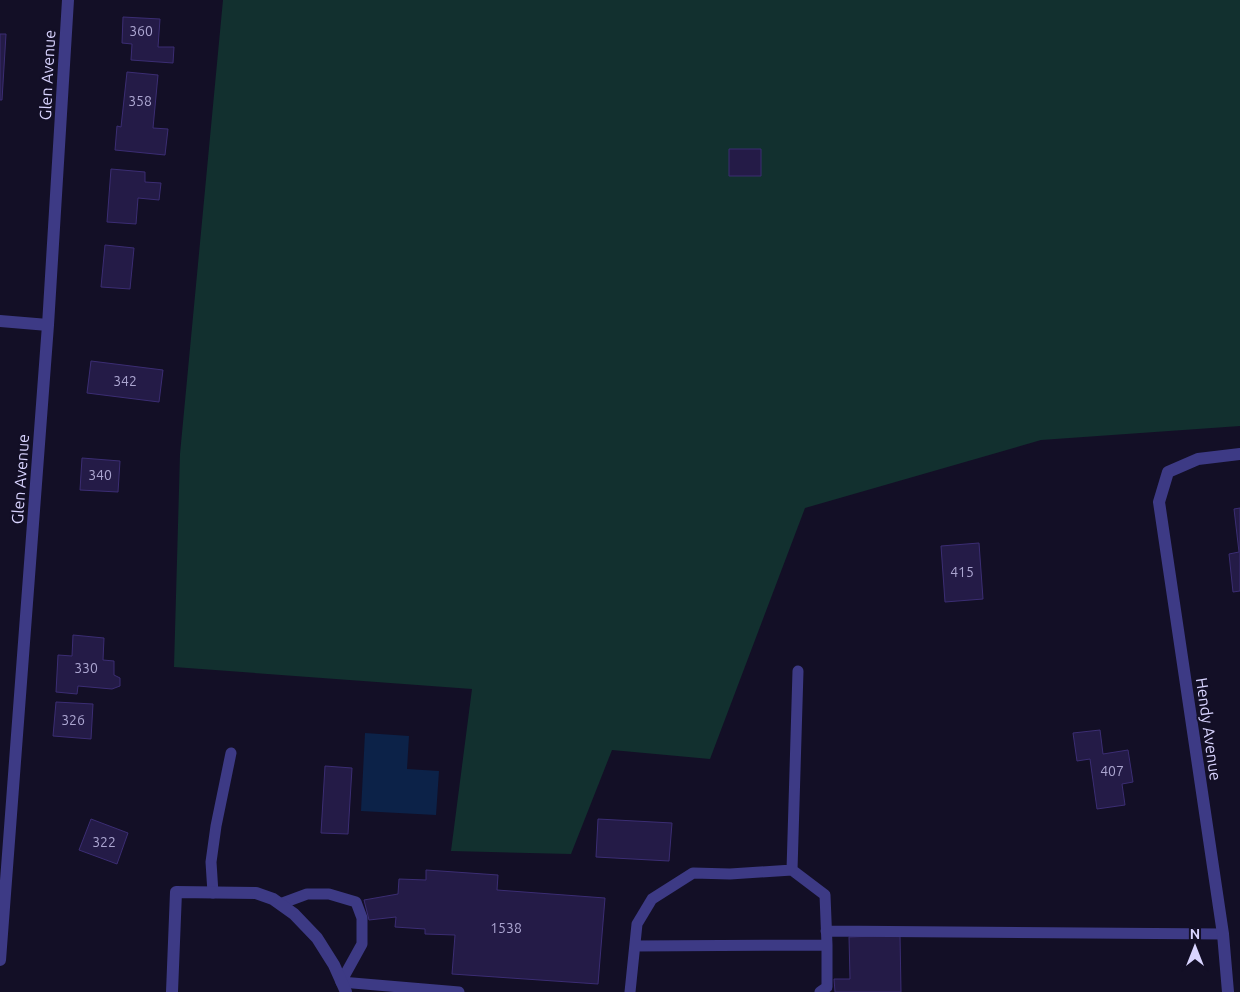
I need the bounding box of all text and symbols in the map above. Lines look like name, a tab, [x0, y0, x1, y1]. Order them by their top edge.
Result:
house number: 360	[129, 23, 153, 39]
street label: Glen Avenue	[36, 29, 58, 121]
house number: 358	[128, 93, 152, 109]
house number: 342	[113, 373, 137, 389]
street label: Glen Avenue	[8, 433, 32, 525]
house number: 340	[88, 467, 112, 483]
house number: 415	[950, 564, 974, 580]
house number: 330	[74, 660, 98, 676]
street label: Hendy Avenue	[1193, 676, 1225, 782]
house number: 326	[61, 712, 85, 728]
house number: 407	[1100, 763, 1124, 779]
house number: 322	[92, 834, 116, 850]
house number: 1538	[490, 920, 522, 936]
north arrow	[1170, 922, 1220, 972]
text: N	[1190, 926, 1200, 942]

